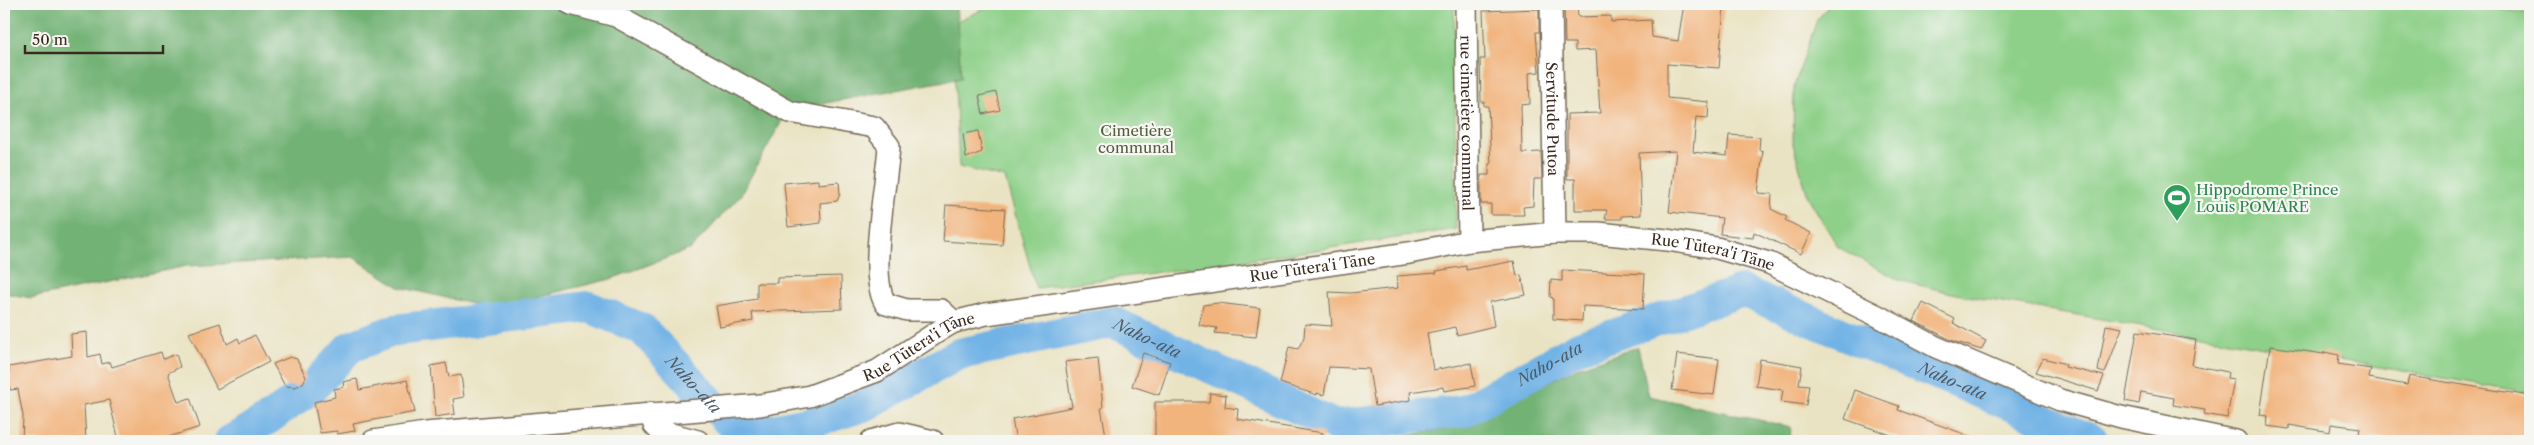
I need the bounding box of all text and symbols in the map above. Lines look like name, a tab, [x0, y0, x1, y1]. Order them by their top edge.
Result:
scale bar	[25, 22, 162, 54]
text: 50 m	[32, 30, 68, 49]
street label: rue cimetière communal	[1457, 35, 1478, 211]
street label: Servitude Putoa	[1543, 62, 1564, 176]
park label: Cimetière communal	[1098, 121, 1175, 157]
place label: Hippodrome Prince Louis POMARE	[2196, 180, 2338, 216]
sports icon: Hippodrome Prince Louis POMARE	[2162, 183, 2192, 222]
street label: Rue Tūtera'i Tāne	[1650, 229, 1778, 274]
street label: Rue Tūtera'i Tāne	[1248, 249, 1376, 285]
street label: Rue Tūtera'i Tāne	[860, 308, 977, 385]
water label: Naho-ata	[1108, 313, 1185, 363]
water label: Naho-ata	[1511, 337, 1586, 391]
water label: Naho-ata	[660, 349, 726, 418]
water label: Naho-ata	[1913, 357, 1990, 404]

